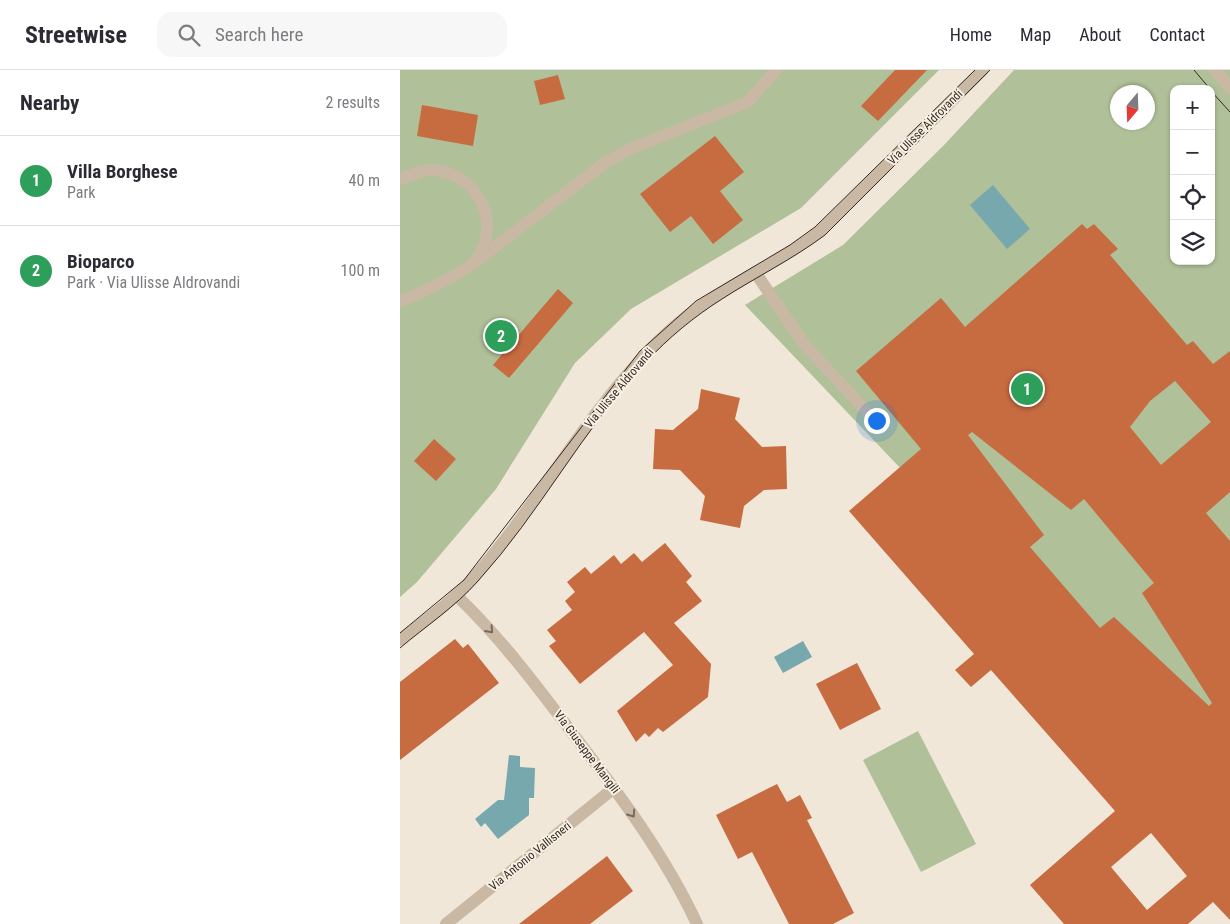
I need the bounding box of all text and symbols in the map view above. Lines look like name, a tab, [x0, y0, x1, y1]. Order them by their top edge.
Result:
search box	[157, 12, 507, 57]
text: Streetwise	[25, 21, 127, 49]
icon: search	[175, 21, 203, 49]
text: Search here	[215, 23, 303, 46]
text: Home	[950, 24, 992, 45]
text: Map	[1020, 24, 1051, 45]
text: About	[1079, 24, 1121, 45]
text: Contact	[1149, 24, 1205, 45]
north arrow	[1110, 85, 1155, 130]
map controls	[1170, 85, 1215, 265]
button: +	[1170, 85, 1215, 130]
street label: Via Ulisse Aldrovandi	[885, 87, 965, 167]
text: Nearby	[20, 91, 79, 115]
text: 2 results	[325, 93, 380, 112]
button: −	[1170, 130, 1215, 175]
text: Villa Borghese	[67, 160, 178, 183]
text: 1	[32, 171, 40, 190]
text: 40 m	[348, 171, 380, 190]
button: locate	[1170, 175, 1215, 220]
text: Park	[67, 183, 96, 202]
button: layers	[1170, 220, 1215, 265]
text: Bioparco	[67, 250, 135, 273]
text: 2	[32, 261, 40, 280]
text: 100 m	[341, 261, 380, 280]
text: Park · Via Ulisse Aldrovandi	[67, 273, 240, 292]
pin: 2	[485, 317, 517, 355]
street label: Via Ulisse Aldrovandi	[582, 345, 656, 431]
pin: 1	[1011, 370, 1043, 408]
your location	[864, 408, 890, 434]
one-way arrow	[484, 624, 493, 633]
street label: Via Giuseppe Mangili	[551, 708, 623, 796]
one-way arrow	[626, 808, 635, 817]
street label: Via Antonio Vallisneri	[486, 819, 574, 893]

